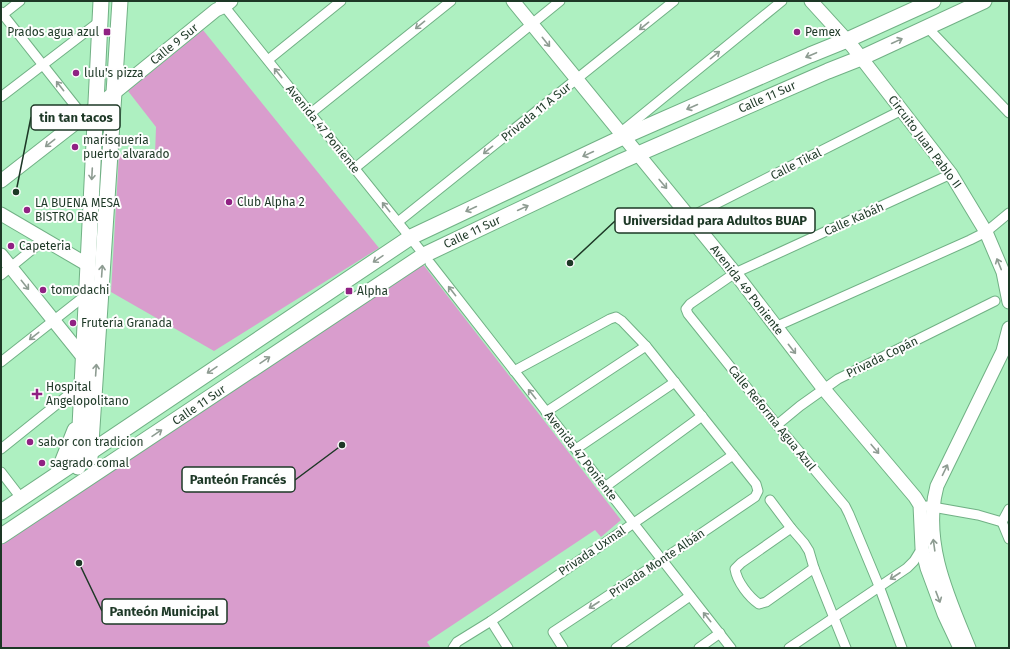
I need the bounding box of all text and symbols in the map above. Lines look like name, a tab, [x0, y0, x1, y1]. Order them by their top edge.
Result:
street label: Calle 9 Sur	[147, 20, 201, 67]
one-way arrow	[415, 21, 426, 30]
one-way arrow	[639, 21, 650, 30]
place label: Prados agua azul	[7, 25, 99, 39]
place label: Pemex	[805, 25, 841, 39]
marker: Prados agua azul	[102, 27, 112, 37]
marker: Pemex	[792, 27, 802, 37]
one-way arrow	[542, 37, 550, 48]
one-way arrow	[890, 37, 902, 45]
one-way arrow	[710, 51, 721, 60]
one-way arrow	[805, 51, 817, 59]
place label: lulu's pizza	[84, 66, 144, 80]
marker: lulu's pizza	[71, 68, 81, 78]
one-way arrow	[274, 68, 283, 79]
street label: Calle 11 Sur	[736, 78, 798, 116]
street label: Privada 11 A Sur	[498, 79, 574, 144]
one-way arrow	[55, 81, 64, 92]
street label: Avenida 47 Poniente	[283, 82, 363, 176]
street label: Circuito Juan Pablo II	[885, 93, 965, 191]
one-way arrow	[686, 104, 698, 111]
callout: tin tan tacos	[31, 105, 120, 130]
text: tin tan tacos	[39, 110, 114, 125]
place label: marisqueria puerto alvarado	[83, 133, 170, 161]
one-way arrow	[45, 139, 56, 147]
marker: marisqueria puerto alvarado	[70, 142, 80, 152]
street label: Calle Tikal	[768, 145, 824, 183]
one-way arrow	[482, 146, 493, 155]
one-way arrow	[582, 151, 594, 158]
one-way arrow	[89, 167, 96, 180]
one-way arrow	[658, 179, 667, 190]
place label: Club Alpha 2	[237, 195, 305, 209]
place label: LA BUENA MESA BISTRO BAR	[35, 196, 120, 224]
marker: Club Alpha 2	[224, 197, 234, 207]
street label: Calle Kabáh	[822, 200, 886, 238]
one-way arrow	[382, 202, 391, 212]
one-way arrow	[517, 204, 529, 211]
marker: LA BUENA MESA BISTRO BAR	[22, 205, 32, 215]
one-way arrow	[465, 206, 477, 213]
callout: Universidad para Adultos BUAP	[615, 208, 815, 233]
street label: Calle 11 Sur	[441, 213, 503, 251]
text: Universidad para Adultos BUAP	[623, 213, 807, 228]
place label: Capeteria	[19, 239, 71, 253]
marker: Capeteria	[6, 241, 16, 251]
street label: Avenida 49 Poniente	[707, 242, 787, 338]
one-way arrow	[373, 255, 384, 263]
one-way arrow	[995, 258, 1002, 270]
one-way arrow	[99, 265, 106, 278]
one-way arrow	[21, 280, 30, 291]
place label: tomodachi	[51, 283, 109, 297]
place label: Alpha	[357, 284, 388, 298]
marker: tomodachi	[38, 285, 48, 295]
marker: Alpha	[344, 286, 354, 296]
one-way arrow	[448, 286, 456, 297]
place label: Frutería Granada	[81, 316, 172, 330]
marker: Frutería Granada	[68, 318, 78, 328]
one-way arrow	[28, 332, 39, 341]
street label: Privada Copán	[844, 334, 920, 380]
one-way arrow	[788, 343, 797, 354]
one-way arrow	[259, 356, 271, 364]
street label: Calle Reforma Agua Azul	[725, 363, 819, 474]
one-way arrow	[92, 364, 99, 377]
one-way arrow	[207, 366, 218, 374]
place label: Hospital Angelopolitano	[46, 380, 129, 408]
street label: Calle 11 Sur	[170, 382, 229, 428]
marker: Hospital Angelopolitano	[31, 388, 43, 400]
one-way arrow	[528, 388, 536, 399]
street label: Avenida 47 Poniente	[542, 409, 620, 503]
one-way arrow	[151, 428, 163, 436]
place label: sabor con tradicion	[38, 435, 143, 449]
marker: sabor con tradicion	[25, 437, 35, 447]
one-way arrow	[870, 444, 879, 455]
place label: sagrado comal	[50, 456, 129, 470]
marker: sagrado comal	[37, 458, 47, 468]
one-way arrow	[942, 464, 949, 476]
callout: Panteón Francés	[182, 467, 295, 492]
text: Panteón Francés	[190, 472, 287, 487]
street label: Privada Uxmal	[556, 523, 629, 579]
street label: Privada Monte Albán	[607, 526, 707, 600]
one-way arrow	[930, 539, 938, 552]
one-way arrow	[890, 572, 901, 580]
one-way arrow	[935, 591, 943, 603]
callout: Panteón Municipal	[102, 599, 227, 624]
one-way arrow	[589, 600, 600, 609]
text: Panteón Municipal	[109, 604, 219, 619]
one-way arrow	[703, 612, 712, 623]

